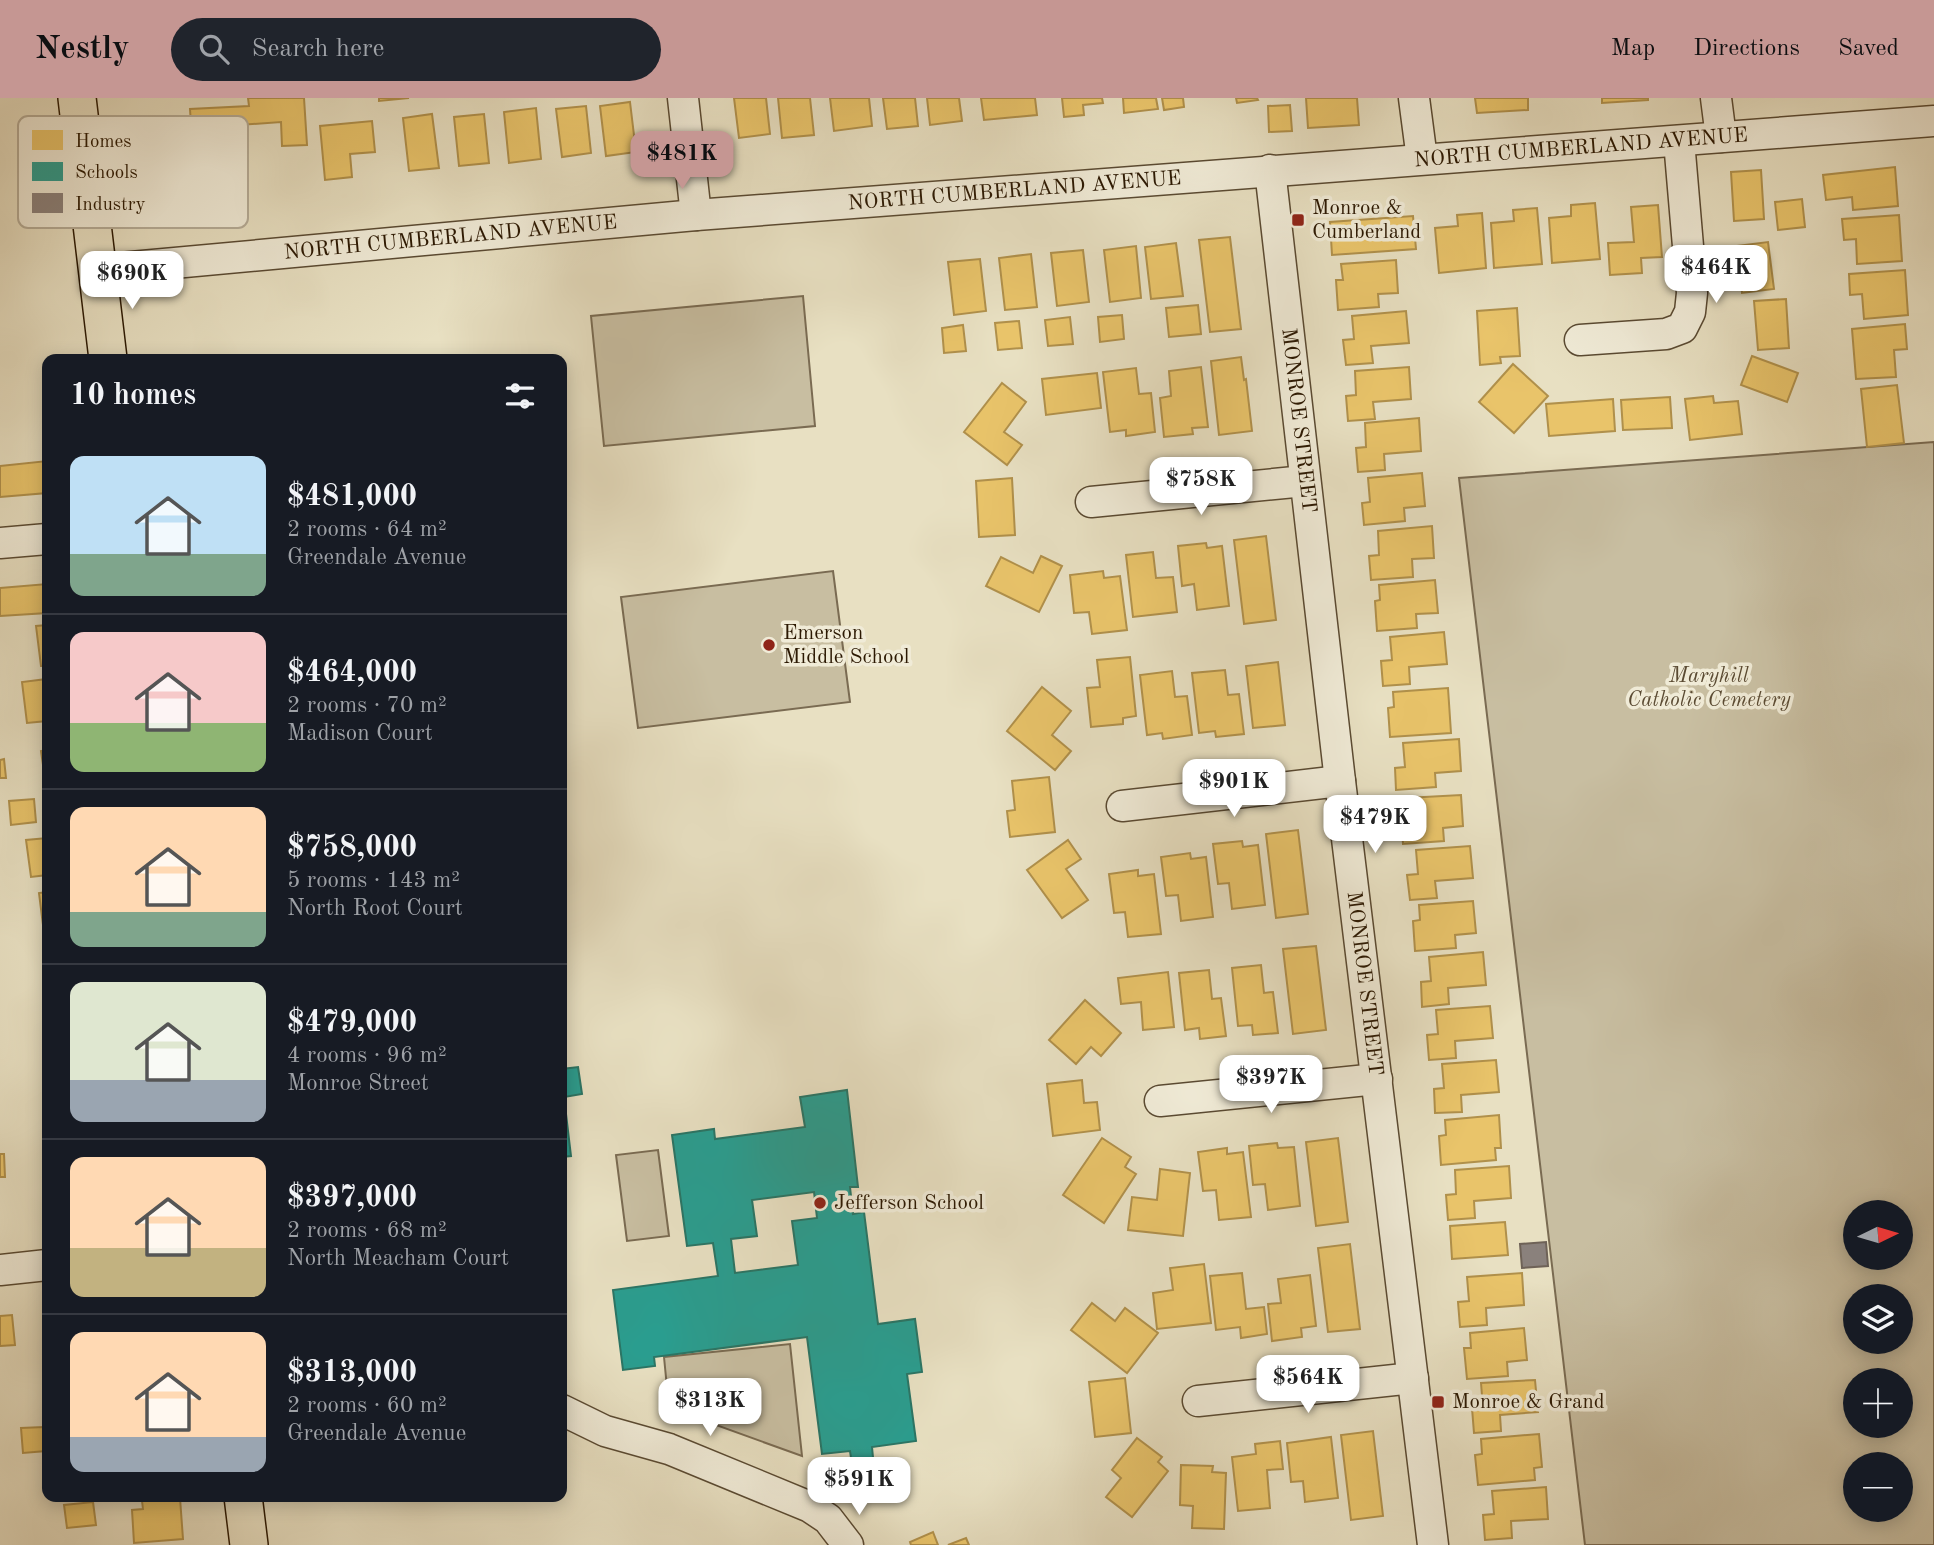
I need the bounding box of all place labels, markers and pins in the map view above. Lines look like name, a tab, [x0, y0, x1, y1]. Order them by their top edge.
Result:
pin: $481K	[633, 132, 731, 191]
place label: Monroe & Cumberland	[1312, 198, 1421, 243]
marker: Monroe & Cumberland	[1290, 212, 1306, 228]
pin: $464K	[1667, 246, 1765, 305]
pin: $690K	[83, 252, 181, 311]
pin: $758K	[1152, 458, 1250, 517]
place label: Emerson Middle School	[783, 623, 910, 668]
marker: Emerson Middle School	[761, 637, 777, 653]
pin: $901K	[1185, 760, 1283, 819]
pin: $479K	[1326, 796, 1424, 855]
pin: $397K	[1222, 1056, 1320, 1115]
place label: Jefferson School	[834, 1193, 984, 1214]
marker: Jefferson School	[812, 1195, 828, 1211]
pin: $564K	[1259, 1356, 1357, 1415]
pin: $313K	[661, 1378, 759, 1438]
place label: Monroe & Grand	[1452, 1392, 1605, 1413]
marker: Monroe & Grand	[1430, 1394, 1446, 1410]
pin: $591K	[810, 1458, 908, 1517]

